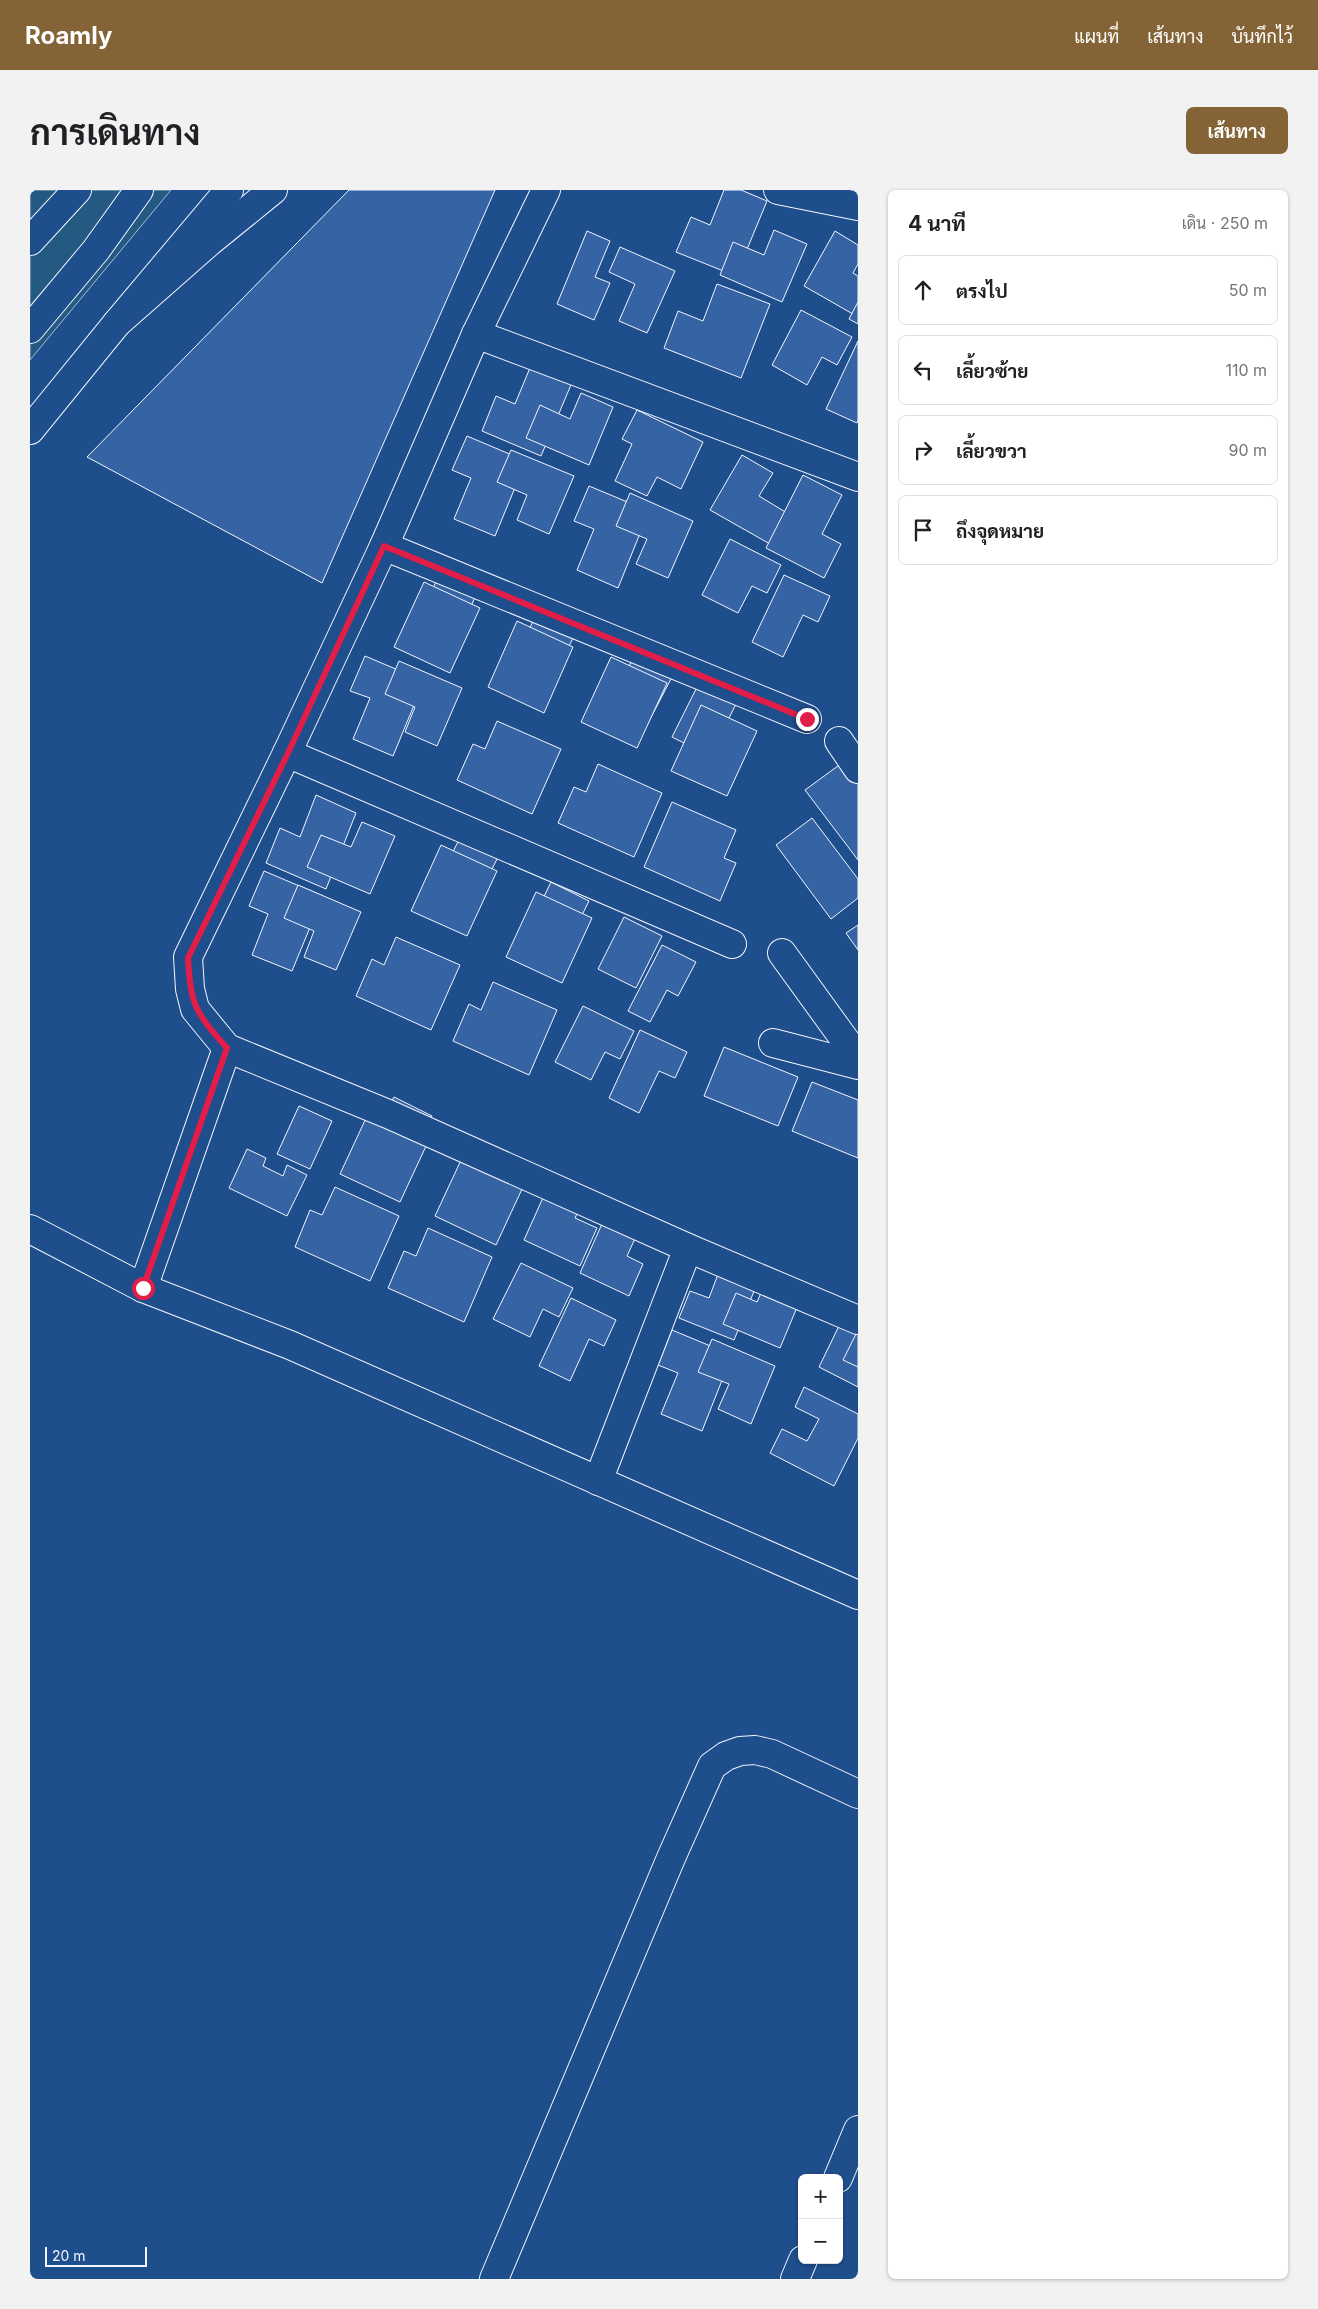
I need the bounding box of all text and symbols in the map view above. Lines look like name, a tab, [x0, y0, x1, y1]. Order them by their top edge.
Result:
text: Roamly	[25, 21, 112, 50]
text: แผนที่	[1074, 26, 1119, 47]
text: เส้นทาง	[1147, 26, 1203, 47]
text: บันทึกไว้	[1231, 26, 1293, 47]
button: เส้นทาง	[1186, 107, 1288, 154]
text: การเดินทาง	[30, 111, 200, 153]
text: 4 นาที	[908, 211, 966, 236]
text: เดิน · 250 m	[1182, 213, 1268, 233]
icon: ahead	[909, 276, 937, 304]
text: ตรงไป	[956, 280, 1008, 303]
text: 50 m	[1229, 280, 1267, 300]
icon: left	[909, 356, 937, 384]
text: เลี้ยวซ้าย	[956, 360, 1028, 383]
text: 110 m	[1225, 360, 1267, 380]
icon: right	[909, 436, 937, 464]
text: เลี้ยวขวา	[956, 440, 1027, 463]
text: 90 m	[1228, 440, 1267, 460]
icon: arrive	[909, 516, 937, 544]
text: ถึงจุดหมาย	[956, 520, 1044, 543]
route end	[796, 708, 819, 731]
route start	[132, 1277, 155, 1300]
map controls	[798, 2174, 843, 2264]
button: +	[798, 2174, 843, 2219]
button: −	[798, 2219, 843, 2264]
scale bar	[45, 2244, 148, 2267]
text: 20 m	[52, 2247, 86, 2264]

